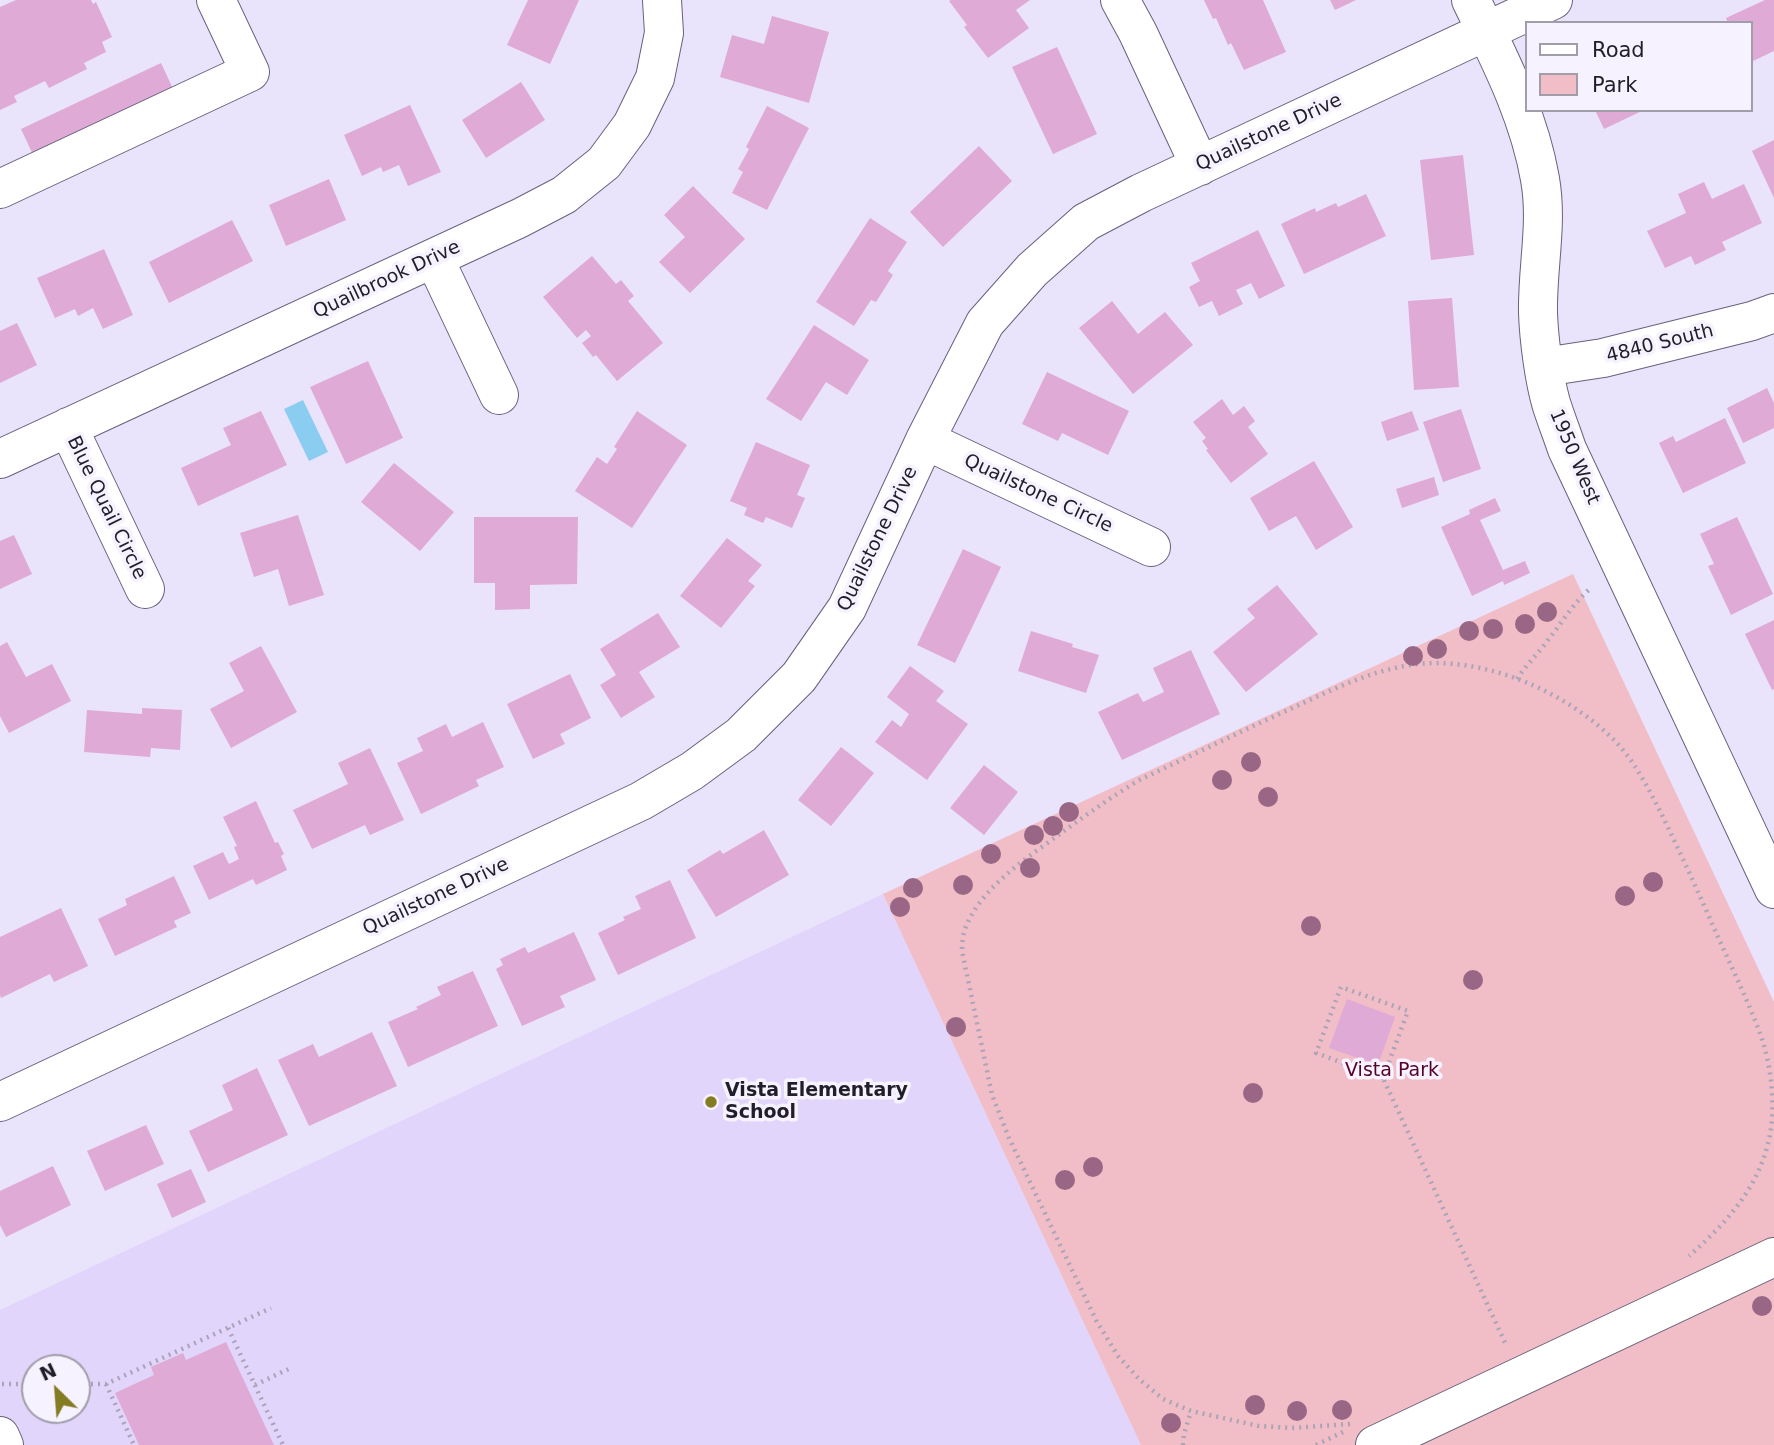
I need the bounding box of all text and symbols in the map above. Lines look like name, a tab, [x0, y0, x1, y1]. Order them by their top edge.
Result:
legend	[1526, 21, 1753, 112]
text: Road	[1592, 38, 1645, 62]
text: Park	[1592, 73, 1637, 97]
street label: Quailstone Drive	[1192, 89, 1346, 177]
street label: Quailbrook Drive	[310, 236, 464, 324]
street label: 4840 South	[1604, 320, 1716, 368]
street label: 1950 West	[1544, 406, 1604, 508]
street label: Blue Quail Circle	[61, 433, 151, 583]
street label: Quailstone Circle	[960, 450, 1116, 538]
street label: Quailstone Drive	[833, 463, 923, 615]
street label: Quailstone Drive	[359, 853, 513, 941]
park label: Vista Park	[1345, 1060, 1439, 1082]
place label: Vista Elementary School	[725, 1080, 908, 1124]
marker: Vista Elementary School	[703, 1094, 719, 1110]
north arrow	[21, 1354, 91, 1424]
text: N	[36, 1358, 60, 1385]

